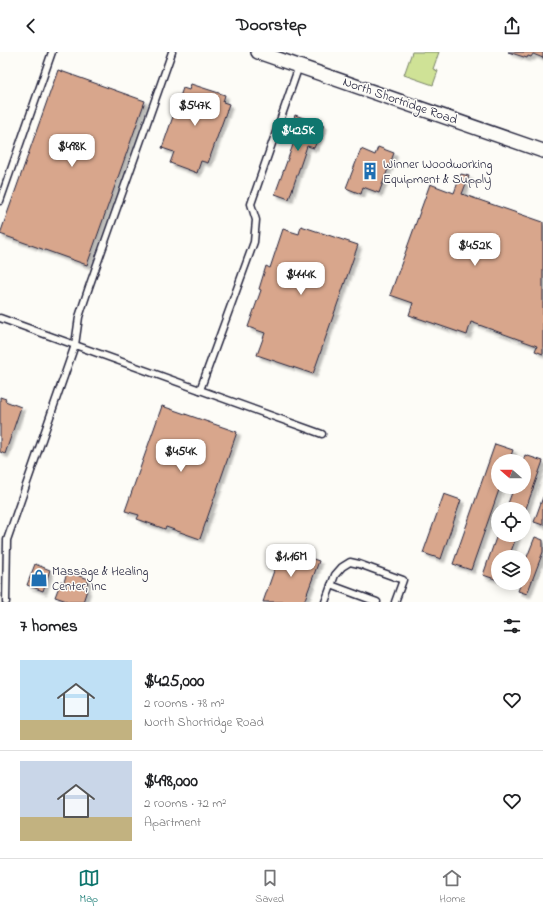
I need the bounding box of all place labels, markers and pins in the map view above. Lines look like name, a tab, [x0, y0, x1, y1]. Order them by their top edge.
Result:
pin: $547K	[167, 93, 223, 127]
pin: $425K	[270, 118, 326, 152]
pin: $498K	[44, 134, 100, 168]
place label: Winner Woodworking Equipment & Supply	[383, 155, 493, 190]
building icon: Winner Woodworking Equipment & Supply	[360, 161, 380, 181]
pin: $452K	[447, 233, 503, 267]
pin: $444K	[273, 262, 329, 296]
pin: $454K	[153, 439, 209, 473]
pin: $1.16M	[258, 544, 324, 578]
place label: Massage & Healing Center, Inc	[52, 562, 149, 596]
shop icon: Massage & Healing Center, Inc	[29, 568, 49, 588]

